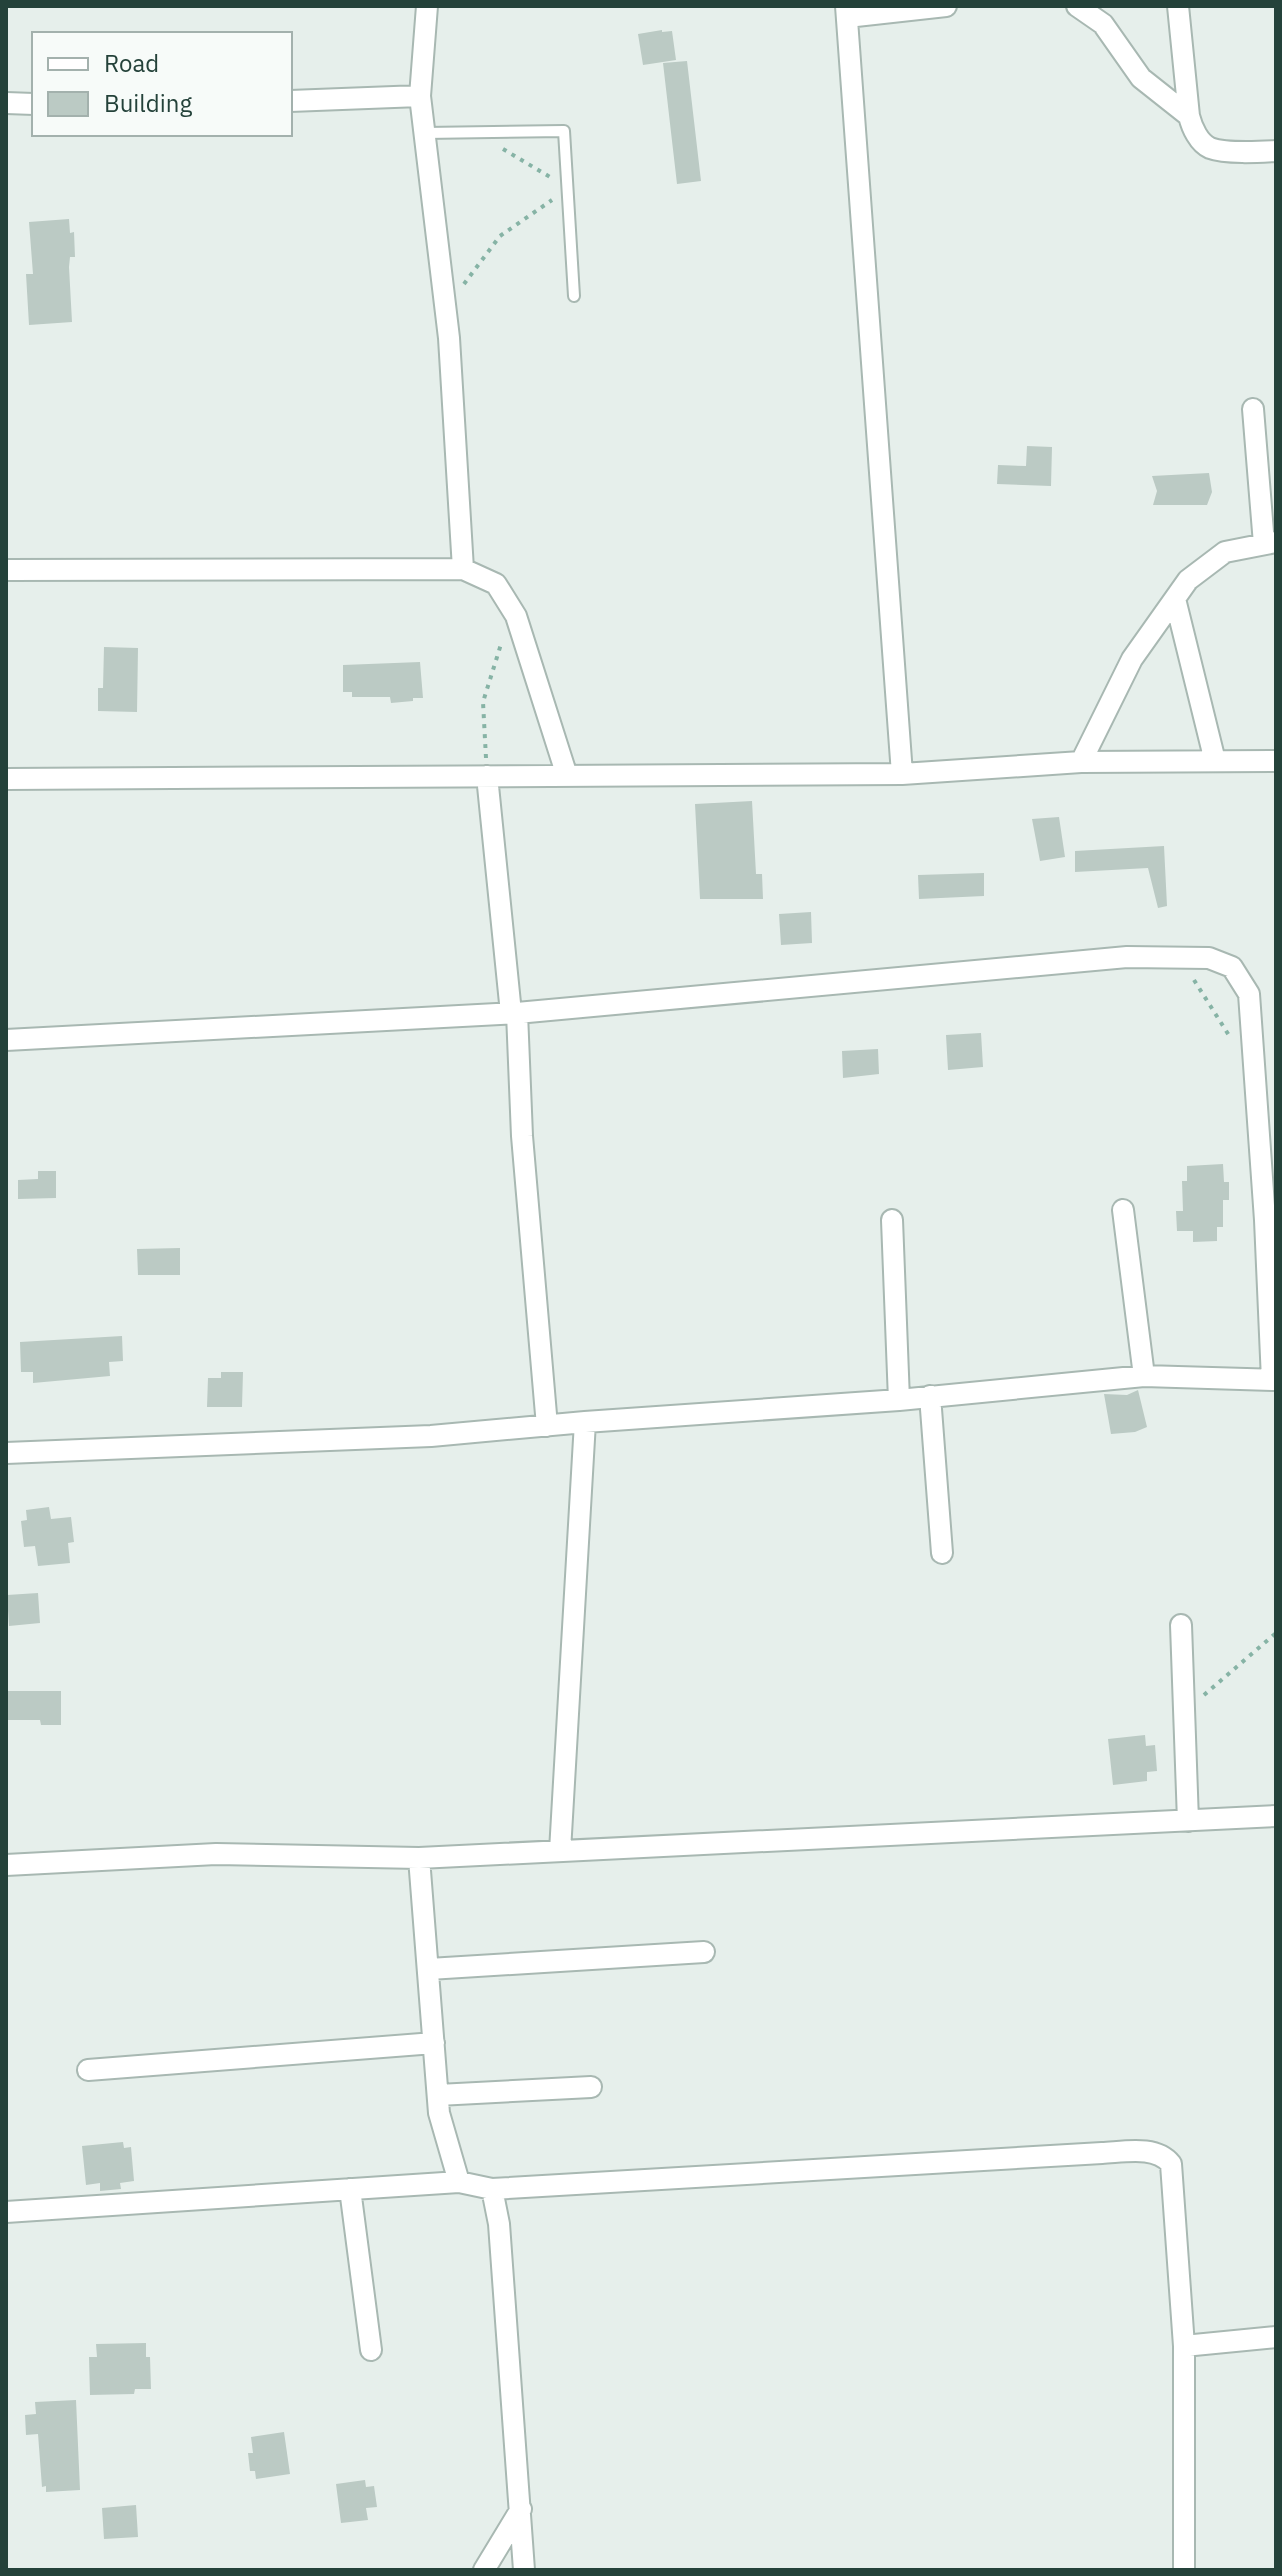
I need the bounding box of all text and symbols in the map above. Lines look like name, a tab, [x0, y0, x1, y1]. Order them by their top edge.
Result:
legend	[32, 32, 292, 136]
text: Road	[104, 47, 159, 79]
text: Building	[104, 87, 192, 119]

